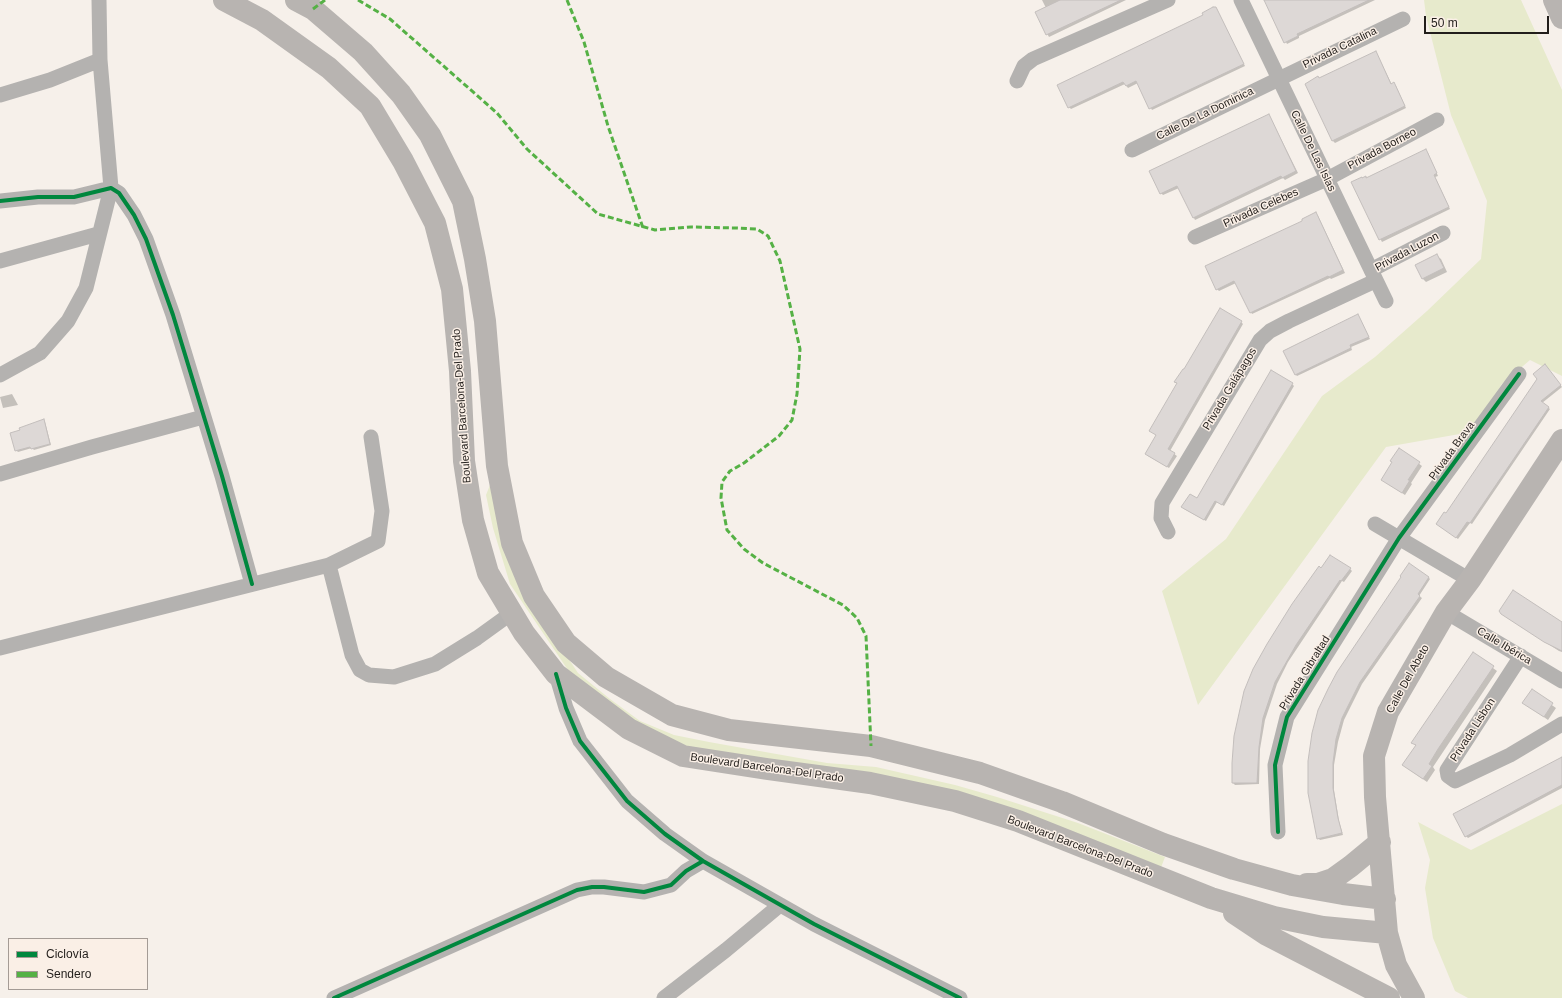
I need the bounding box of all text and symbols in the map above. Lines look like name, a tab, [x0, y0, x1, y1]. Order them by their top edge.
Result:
scale bar	[1426, 8, 1551, 34]
text: 50 m	[1431, 16, 1458, 30]
street label: Privada Catalina	[1301, 24, 1379, 72]
street label: Calle De La Dominica	[1154, 85, 1256, 143]
street label: Calle De Las Islas	[1288, 108, 1338, 194]
street label: Privada Borneo	[1345, 125, 1419, 173]
street label: Privada Celebes	[1221, 186, 1301, 230]
street label: Privada Luzon	[1373, 230, 1441, 274]
street label: Boulevard Barcelona-Del Prado	[450, 328, 474, 484]
street label: Privada Galápagos	[1200, 346, 1260, 432]
street label: Privada Brava	[1426, 419, 1478, 483]
street label: Calle Ibérica	[1474, 625, 1534, 667]
street label: Privada Gibraltad	[1277, 633, 1333, 713]
street label: Calle Del Abeto	[1384, 642, 1432, 716]
street label: Privada Lisbon	[1448, 696, 1498, 764]
street label: Boulevard Barcelona-Del Prado	[689, 751, 845, 785]
street label: Boulevard Barcelona-Del Prado	[1005, 813, 1155, 881]
legend	[8, 938, 148, 990]
text: Ciclovía	[46, 947, 89, 961]
text: Sendero	[46, 967, 91, 981]

